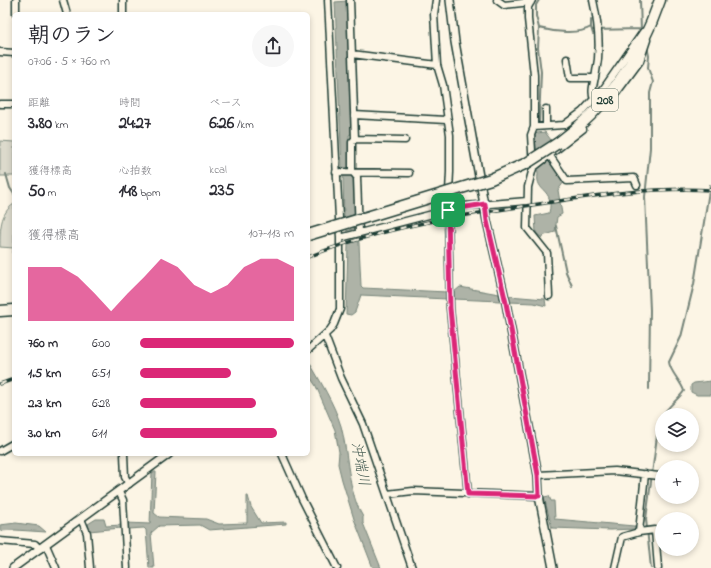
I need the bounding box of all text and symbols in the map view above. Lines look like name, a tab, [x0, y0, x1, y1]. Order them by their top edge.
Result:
text: 朝のラン	[28, 21, 116, 53]
button: share	[252, 25, 294, 67]
text: 07:06 · 5 × 760 m	[28, 52, 110, 71]
road number: 208	[592, 89, 618, 111]
text: 距離	[28, 95, 50, 111]
text: 時間	[119, 95, 141, 111]
text: ペース	[209, 95, 242, 111]
text: 3.80	[28, 111, 52, 136]
text: 24:27	[119, 111, 151, 136]
text: 6:26	[209, 111, 234, 136]
text: km	[52, 117, 68, 133]
text: /km	[234, 117, 254, 133]
text: kcal	[209, 162, 227, 178]
text: 獲得標高	[28, 163, 72, 179]
text: 心拍数	[119, 163, 152, 179]
text: 235	[209, 178, 235, 203]
text: 50	[28, 179, 45, 204]
text: 148	[119, 179, 137, 204]
text: m	[45, 185, 56, 201]
text: bpm	[137, 185, 161, 201]
pin	[431, 193, 465, 227]
icon: arrive	[437, 199, 459, 221]
text: 107–113 m	[248, 224, 294, 243]
text: 獲得標高	[28, 226, 80, 245]
text: 760 m	[28, 334, 58, 353]
text: 6:00	[92, 334, 110, 353]
text: 1.5 km	[28, 364, 61, 383]
text: 6:51	[92, 364, 110, 383]
text: 2.3 km	[28, 394, 62, 413]
text: 6:28	[92, 394, 110, 413]
map controls	[655, 408, 699, 556]
button: layers	[655, 408, 699, 452]
text: 3.0 km	[28, 424, 61, 443]
text: 6:11	[92, 424, 107, 443]
water label: 沖端川	[345, 440, 375, 488]
button: +	[655, 460, 699, 504]
button: −	[655, 512, 699, 556]

